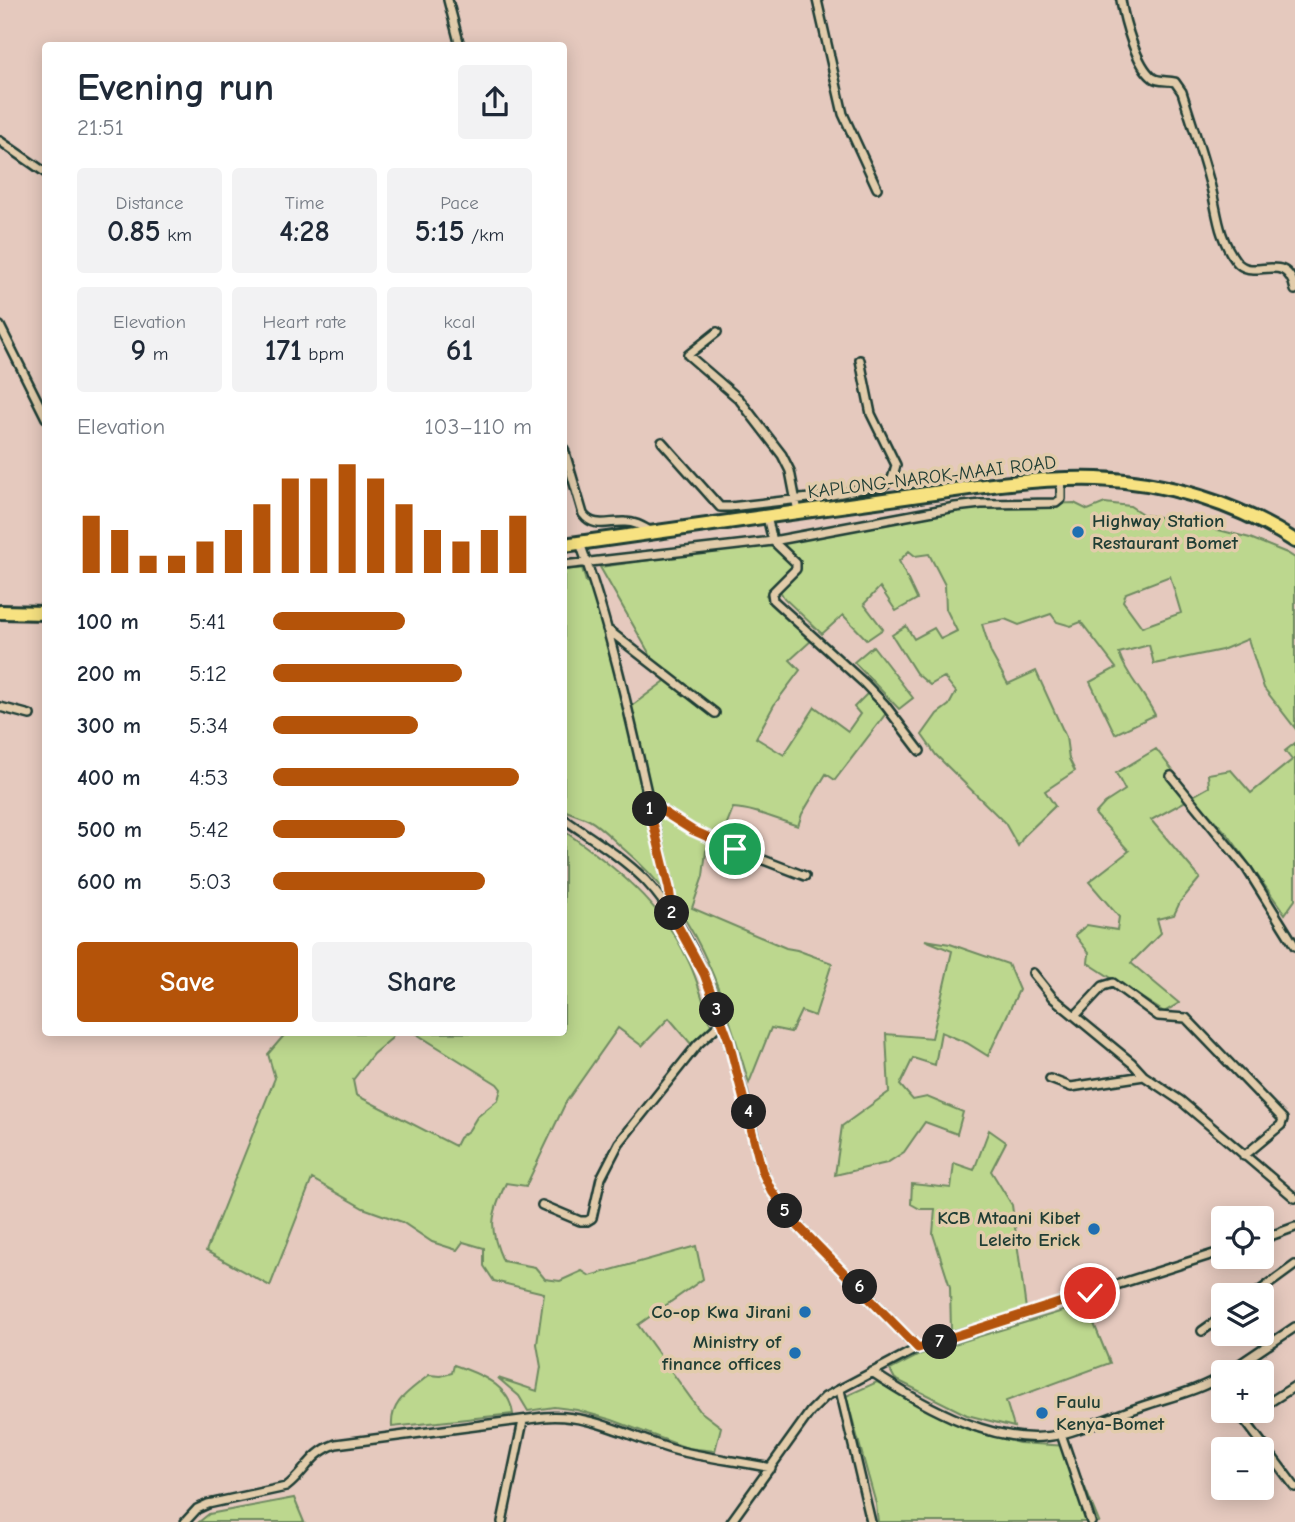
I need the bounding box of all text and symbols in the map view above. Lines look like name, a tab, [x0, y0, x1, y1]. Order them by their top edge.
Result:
button: share	[458, 65, 532, 139]
text: Evening run	[77, 66, 274, 110]
text: 21:51	[77, 114, 124, 141]
text: Distance	[115, 192, 184, 214]
text: Time	[285, 192, 324, 214]
text: Pace	[440, 192, 479, 214]
text: 0.85	[107, 214, 161, 249]
text: 4:28	[279, 214, 330, 249]
text: 5:15	[415, 214, 465, 249]
text: km	[161, 224, 192, 246]
text: /km	[465, 224, 504, 246]
text: Elevation	[113, 311, 186, 333]
text: Heart rate	[263, 311, 346, 333]
text: kcal	[444, 311, 475, 333]
text: 9	[131, 333, 146, 368]
text: 171	[265, 333, 302, 368]
text: 61	[446, 333, 473, 368]
text: m	[146, 343, 168, 365]
text: bpm	[302, 343, 344, 365]
text: Elevation	[77, 413, 165, 440]
text: 103–110 m	[425, 413, 532, 440]
street label: KAPLONG-NAROK-MAAI ROAD	[807, 451, 1057, 503]
place label: Highway Station Restaurant Bomet	[1092, 510, 1239, 554]
marker: Highway Station Restaurant Bomet	[1070, 524, 1086, 540]
text: 100 m	[77, 608, 139, 635]
text: 5:41	[189, 608, 226, 635]
text: 200 m	[77, 660, 141, 687]
text: 5:12	[189, 660, 227, 687]
text: 300 m	[77, 712, 141, 739]
text: 5:34	[189, 712, 228, 739]
text: 400 m	[77, 764, 141, 791]
text: 4:53	[189, 764, 228, 791]
pin: 1	[632, 792, 668, 826]
text: 1	[646, 797, 653, 819]
text: 500 m	[77, 816, 142, 843]
text: 5:42	[189, 816, 229, 843]
pin	[705, 819, 765, 879]
icon: arrive	[716, 830, 754, 868]
text: 600 m	[77, 868, 142, 895]
text: 5:03	[189, 868, 231, 895]
pin: 2	[654, 895, 690, 930]
text: 2	[667, 901, 676, 923]
button: Save	[77, 942, 298, 1022]
button: Share	[312, 942, 532, 1022]
pin: 3	[700, 992, 734, 1028]
text: 3	[712, 998, 721, 1020]
pin: 4	[732, 1094, 766, 1130]
text: 4	[744, 1100, 753, 1122]
pin: 5	[768, 1194, 802, 1228]
text: 5	[779, 1199, 790, 1221]
map controls	[1211, 1206, 1274, 1500]
button: locate	[1211, 1206, 1274, 1269]
place label: KCB Mtaani Kibet Leleito Erick	[937, 1207, 1081, 1251]
marker: KCB Mtaani Kibet Leleito Erick	[1086, 1221, 1102, 1237]
pin	[1060, 1263, 1120, 1323]
pin: 6	[842, 1270, 878, 1304]
icon: check	[1071, 1274, 1109, 1312]
text: 6	[855, 1275, 864, 1297]
button: layers	[1211, 1283, 1274, 1346]
place label: Co-op Kwa Jirani	[651, 1301, 791, 1323]
marker: Co-op Kwa Jirani	[797, 1304, 813, 1320]
pin: 7	[922, 1324, 958, 1360]
text: 7	[935, 1330, 944, 1352]
place label: Ministry of finance offices	[661, 1331, 782, 1375]
marker: Ministry of finance offices	[787, 1345, 803, 1361]
button: +	[1211, 1360, 1274, 1423]
place label: Faulu Kenya-Bomet	[1056, 1391, 1165, 1435]
marker: Faulu Kenya-Bomet	[1034, 1405, 1050, 1421]
button: −	[1211, 1437, 1274, 1500]

